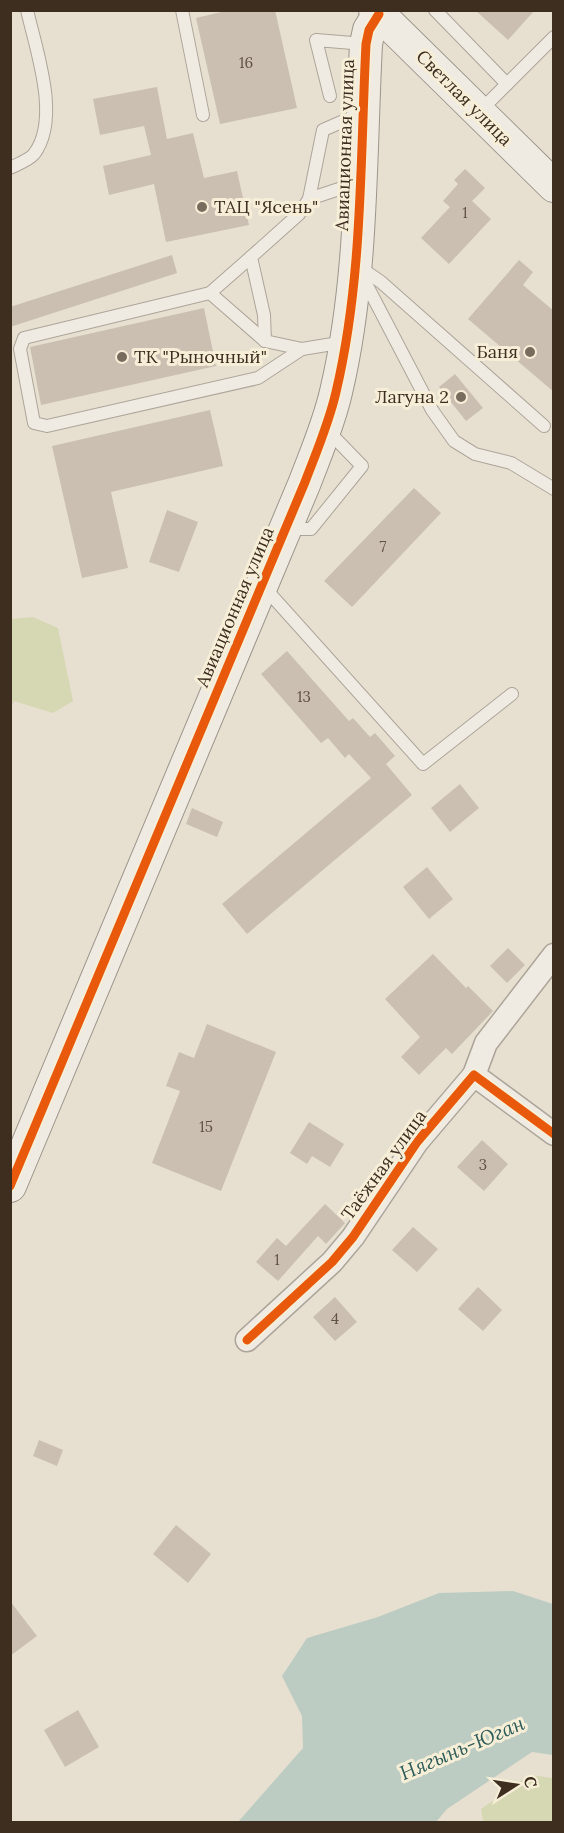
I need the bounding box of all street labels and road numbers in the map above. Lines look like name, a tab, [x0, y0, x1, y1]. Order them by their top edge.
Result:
street label: Светлая улица	[411, 45, 517, 151]
street label: Авиационная улица	[330, 59, 359, 232]
street label: Авиационная улица	[190, 523, 279, 691]
street label: Таёжная улица	[336, 1105, 431, 1224]

